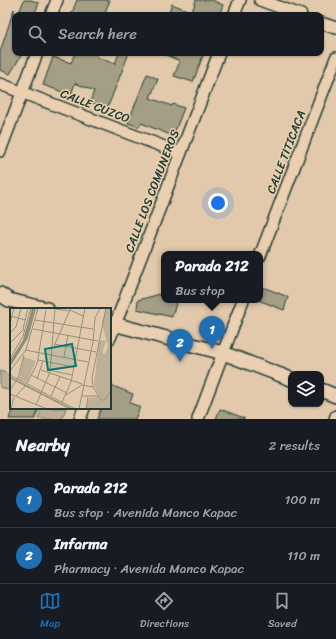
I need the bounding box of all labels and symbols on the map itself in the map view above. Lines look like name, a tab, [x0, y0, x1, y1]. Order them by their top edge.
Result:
street label: CALLE CUZCO	[57, 83, 133, 129]
street label: CALLE TITICACA	[260, 107, 312, 197]
street label: CALLE LOS COMUNEROS	[118, 126, 186, 256]
your location	[208, 193, 228, 213]
inset map	[10, 308, 111, 409]
pin: 1	[199, 316, 225, 349]
pin: 2	[167, 329, 193, 362]

